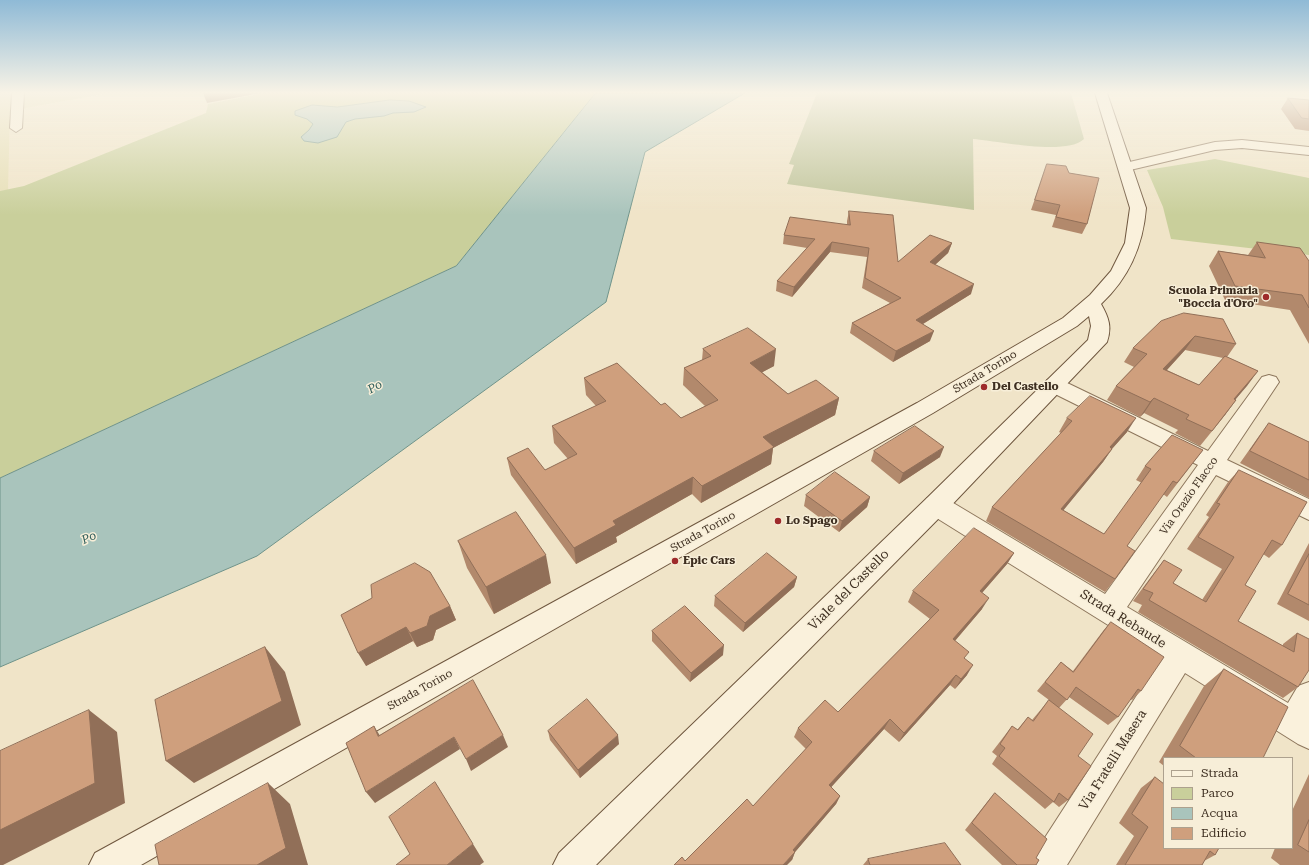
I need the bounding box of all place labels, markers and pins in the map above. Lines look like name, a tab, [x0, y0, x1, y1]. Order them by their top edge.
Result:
place label: Scuola Primaria "Boccia d'Oro"	[1169, 284, 1258, 310]
marker: Scuola Primaria "Boccia d'Oro"	[1261, 292, 1271, 302]
place label: Del Castello	[992, 380, 1059, 394]
marker: Del Castello	[979, 382, 989, 392]
place label: Lo Spago	[786, 514, 837, 528]
marker: Lo Spago	[773, 516, 783, 526]
place label: Epic Cars	[683, 554, 735, 568]
marker: Epic Cars	[670, 556, 680, 566]

